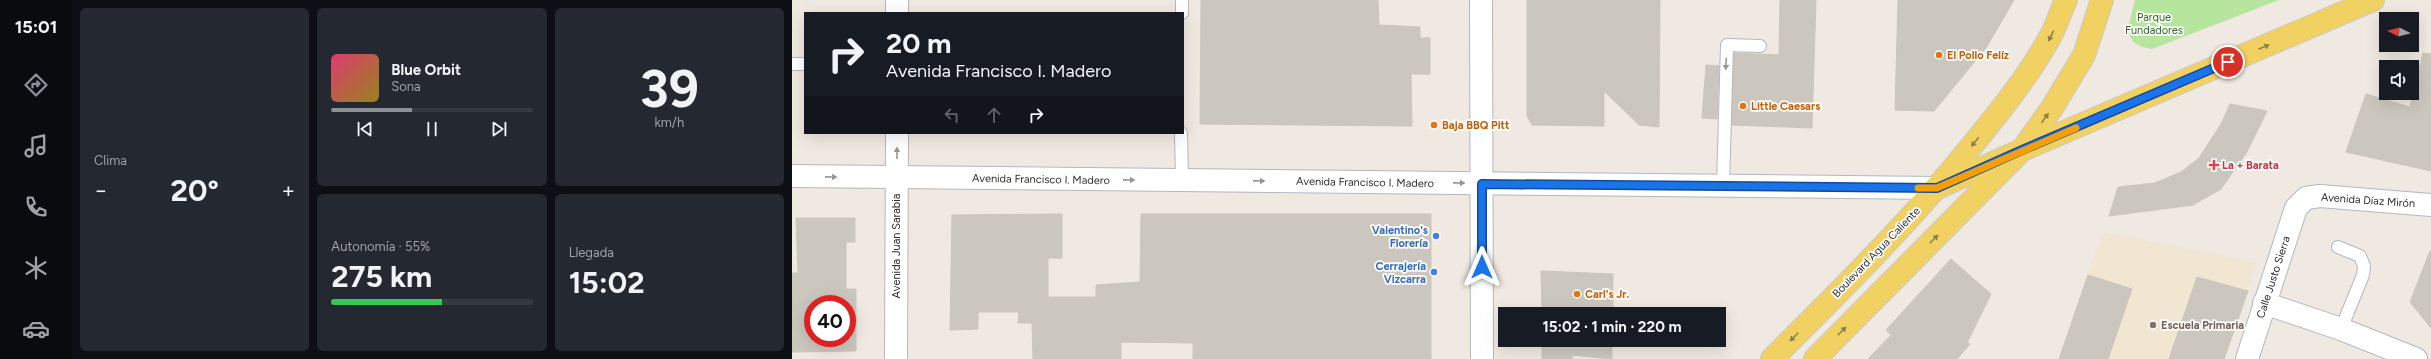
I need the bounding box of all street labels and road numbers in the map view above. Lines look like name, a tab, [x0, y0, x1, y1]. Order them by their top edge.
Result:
street label: Avenida Francisco I. Madero	[972, 172, 1110, 187]
street label: Avenida Francisco I. Madero	[1296, 175, 1434, 190]
street label: Avenida Díaz Mirón	[2320, 191, 2415, 210]
street label: Avenida Juan Sarabia	[890, 194, 903, 298]
street label: Boulevard Agua Caliente	[1830, 204, 1923, 300]
street label: Calle Justo Sierra	[2254, 234, 2293, 320]

